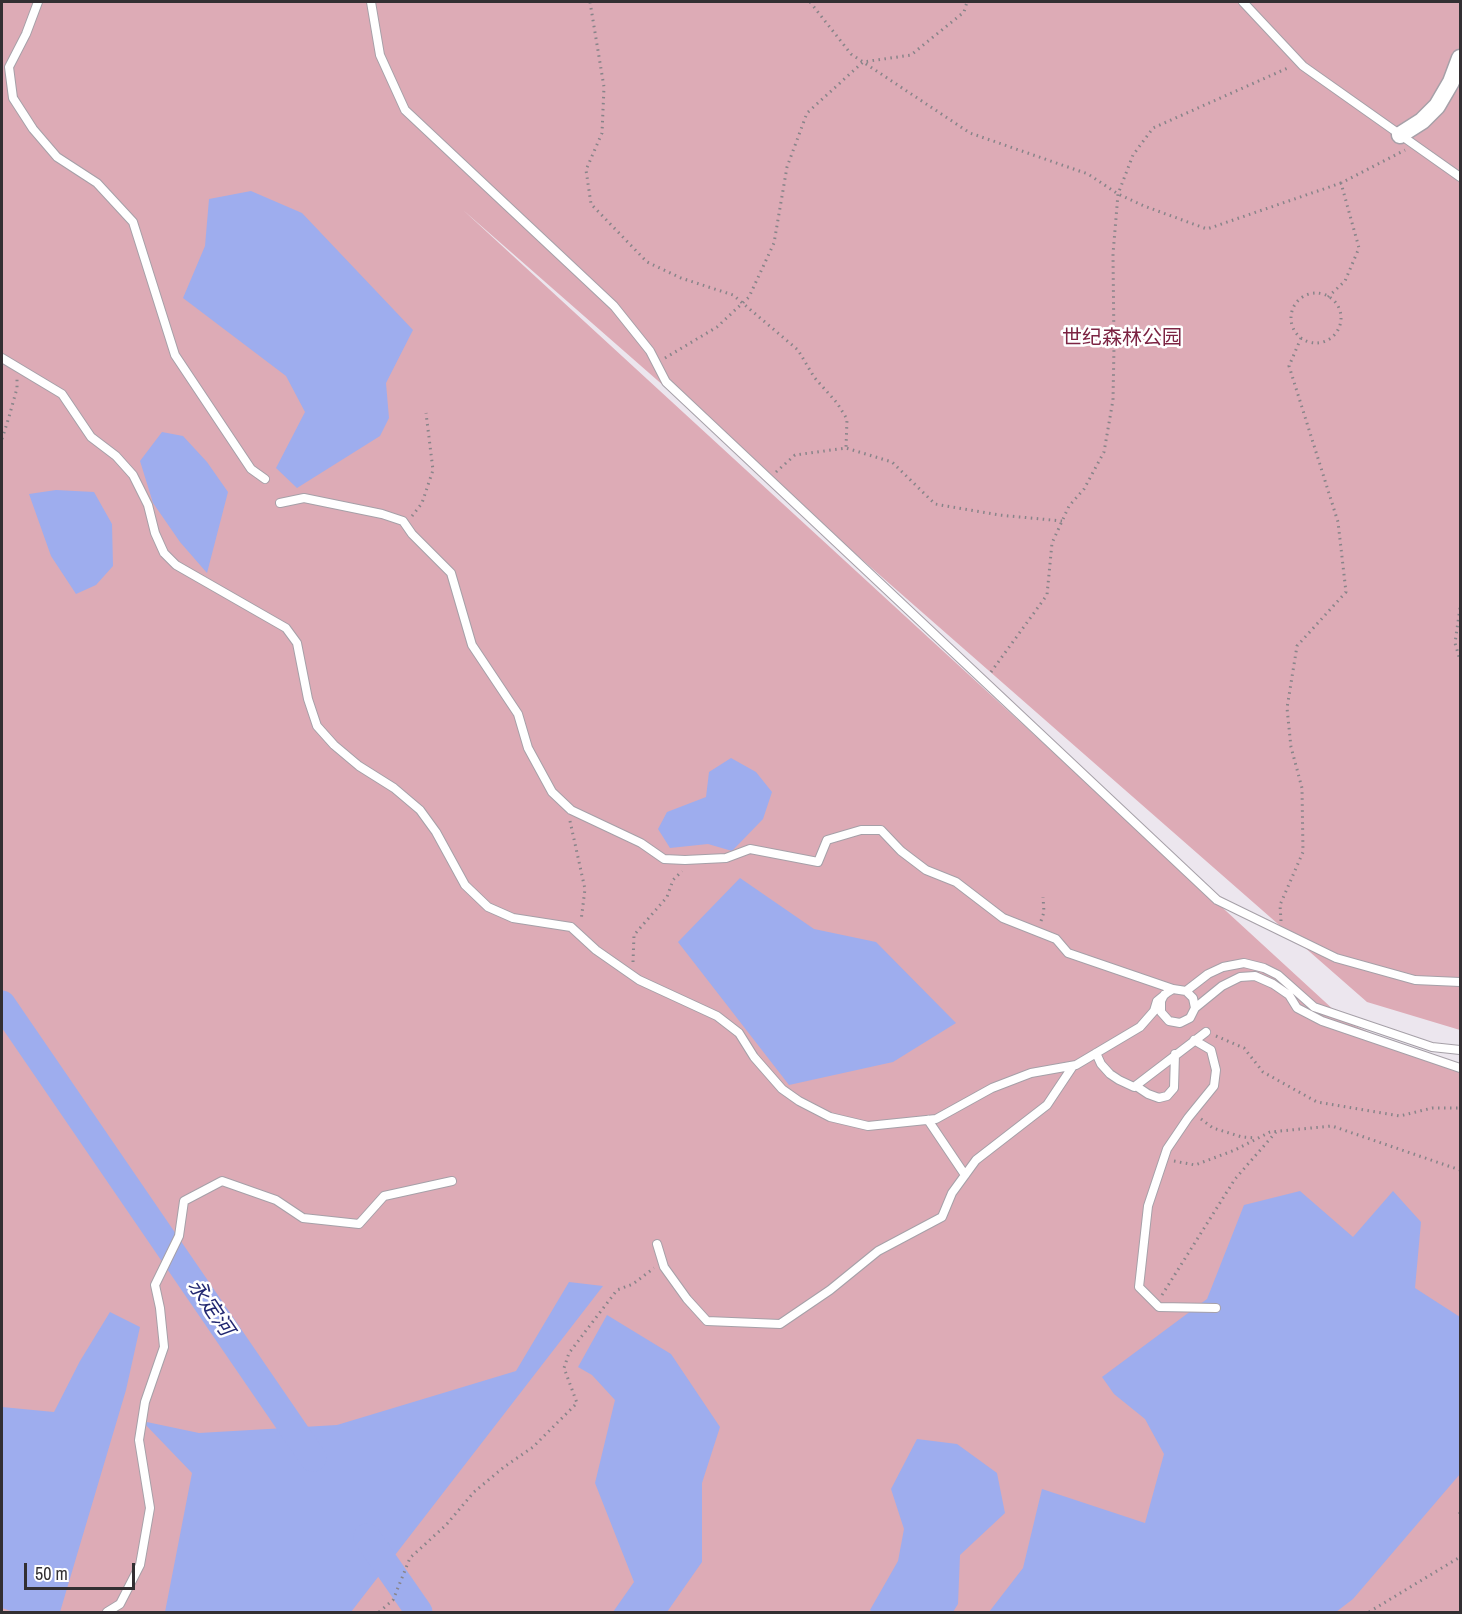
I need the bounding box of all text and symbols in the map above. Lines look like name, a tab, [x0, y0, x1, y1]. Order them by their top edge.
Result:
park label: 世纪森林公园	[1062, 327, 1182, 351]
water label: 永定河	[182, 1275, 238, 1341]
scale bar	[27, 1551, 138, 1589]
text: 50 m	[35, 1561, 68, 1586]

